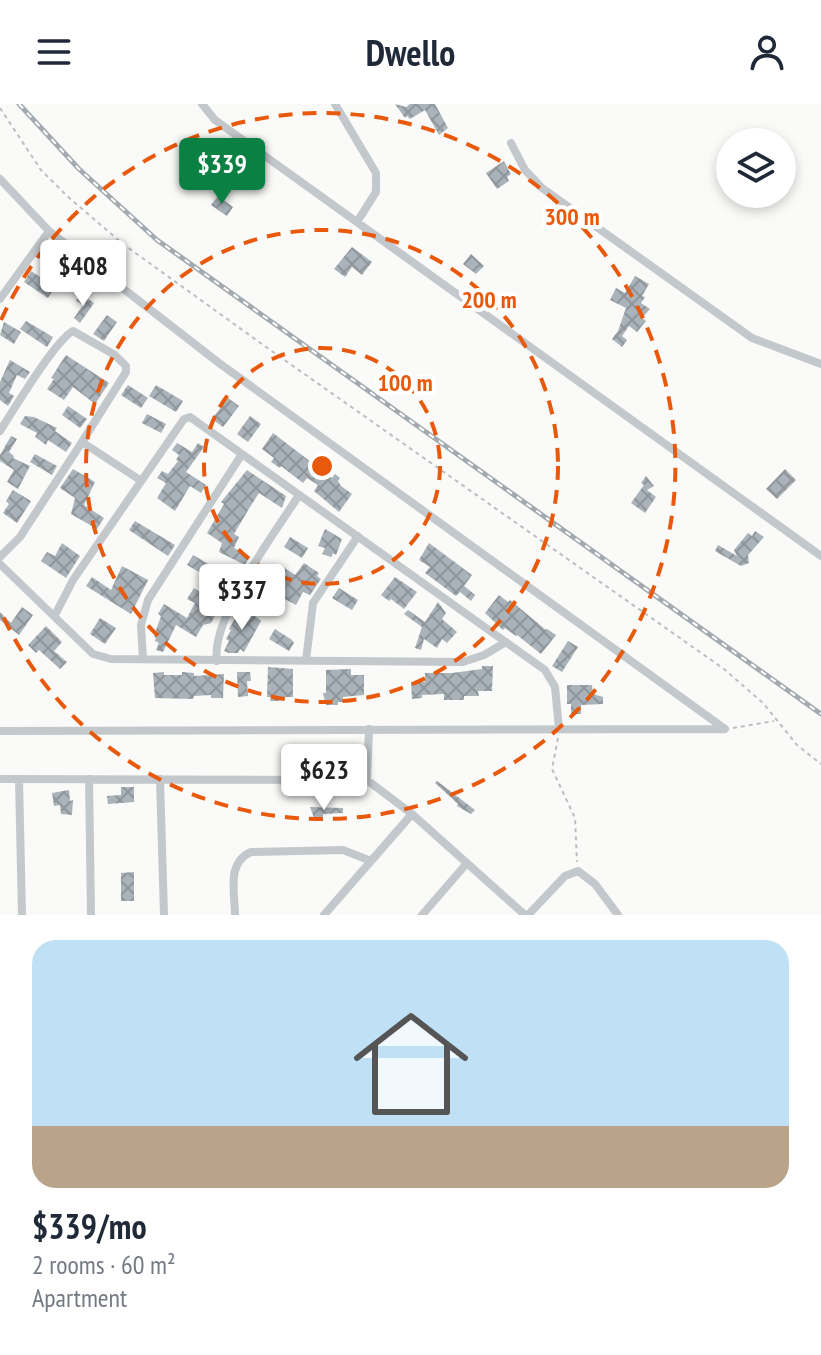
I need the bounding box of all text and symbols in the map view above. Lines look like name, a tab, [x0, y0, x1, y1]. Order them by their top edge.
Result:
text: Dwello	[366, 29, 455, 76]
icon: menu	[32, 30, 76, 74]
icon: person	[745, 30, 789, 74]
map controls	[716, 128, 796, 208]
button: layers	[716, 128, 796, 208]
pin: $339	[175, 138, 269, 206]
text: $339	[197, 147, 247, 180]
text: 300 m	[544, 201, 600, 232]
pin: $408	[36, 240, 130, 308]
text: $408	[58, 249, 108, 282]
text: 200 m	[461, 284, 517, 315]
text: 100 m	[377, 367, 433, 398]
centre of rings	[308, 452, 336, 480]
pin: $337	[195, 564, 289, 632]
text: $337	[217, 573, 267, 606]
pin: $623	[277, 744, 371, 812]
text: $623	[299, 753, 349, 786]
icon: home	[339, 992, 483, 1136]
text: $339/mo	[32, 1204, 147, 1248]
text: 2 rooms · 60 m²	[32, 1248, 176, 1281]
text: Apartment	[32, 1281, 127, 1314]

